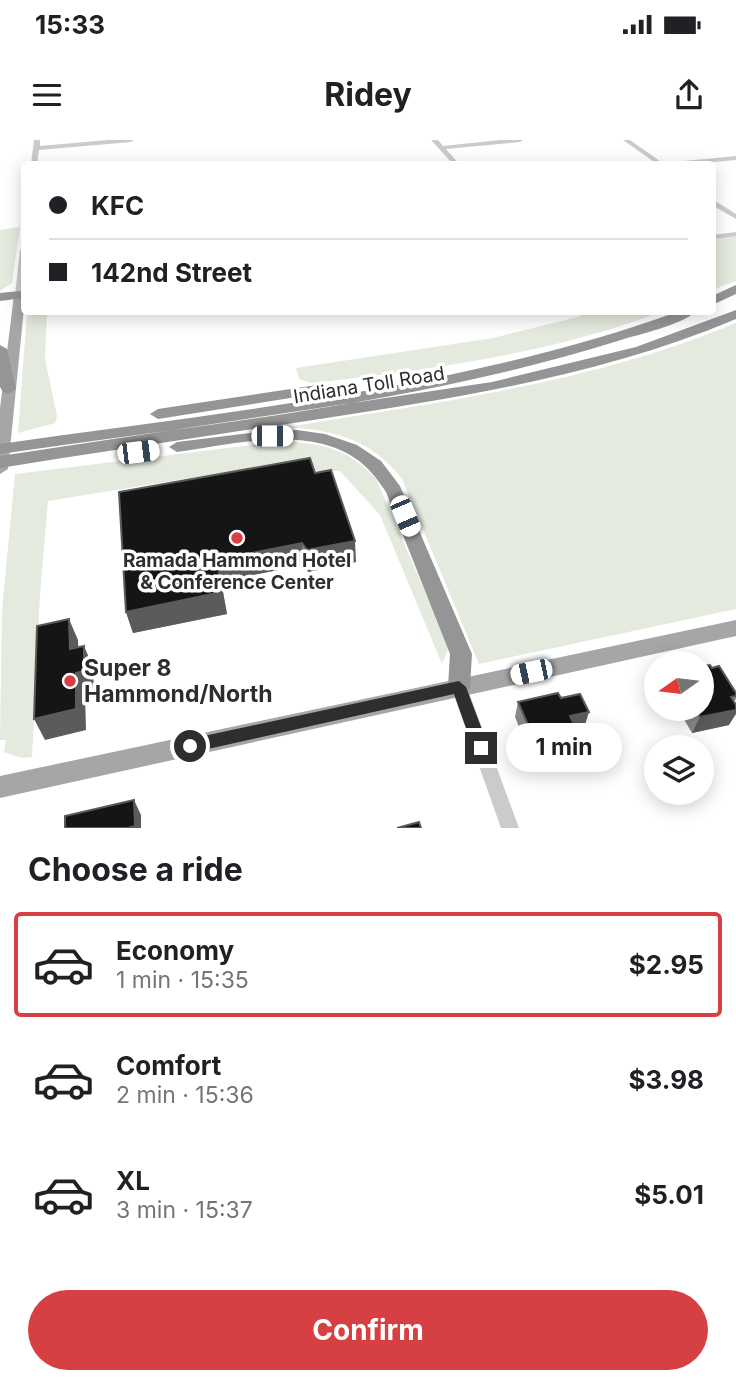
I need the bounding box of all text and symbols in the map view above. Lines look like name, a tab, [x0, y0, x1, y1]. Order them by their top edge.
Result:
text: 15:33	[35, 9, 105, 40]
text: Ridey	[324, 75, 412, 114]
icon: menu	[28, 76, 66, 114]
icon: share	[670, 76, 708, 114]
text: KFC	[91, 190, 144, 221]
text: 142nd Street	[91, 257, 252, 288]
street label: Indiana Toll Road	[292, 362, 446, 408]
car	[252, 426, 294, 447]
car	[116, 439, 161, 465]
car	[388, 493, 423, 539]
marker: Ramada Hammond Hotel & Conference Center	[229, 530, 245, 546]
place label: Ramada Hammond Hotel & Conference Center	[123, 549, 351, 594]
north arrow	[644, 651, 714, 721]
map controls	[644, 651, 714, 805]
place label: Super 8 Hammond/North	[84, 654, 273, 708]
car	[509, 657, 554, 687]
marker: Super 8 Hammond/North	[62, 673, 78, 689]
callout: 1 min	[505, 724, 621, 772]
route start	[174, 730, 206, 762]
route end	[465, 732, 497, 764]
text: 1 min	[536, 733, 592, 761]
button: layers	[644, 735, 714, 805]
text: Choose a ride	[28, 850, 243, 889]
icon: car	[32, 933, 95, 996]
text: Economy	[116, 935, 234, 966]
text: $2.95	[629, 949, 704, 980]
text: 1 min · 15:35	[116, 966, 249, 994]
icon: car	[32, 1048, 95, 1111]
text: Comfort	[116, 1050, 221, 1081]
text: $3.98	[629, 1064, 704, 1095]
text: 2 min · 15:36	[116, 1081, 254, 1109]
icon: car	[32, 1163, 95, 1226]
text: XL	[116, 1165, 150, 1196]
text: $5.01	[634, 1179, 704, 1210]
text: 3 min · 15:37	[116, 1196, 253, 1224]
button: Confirm	[28, 1290, 708, 1370]

